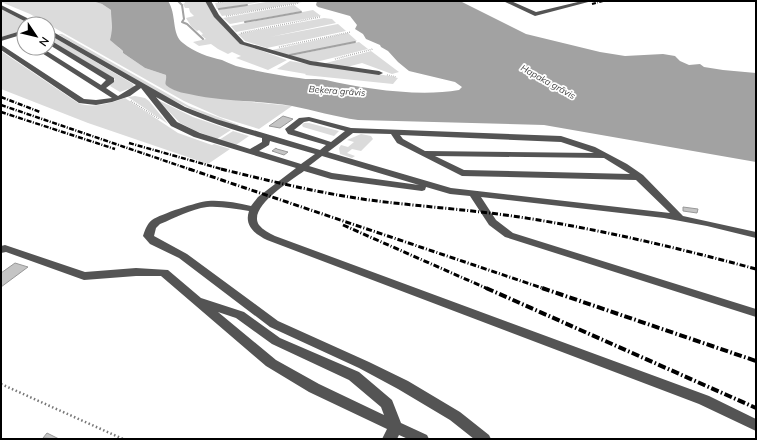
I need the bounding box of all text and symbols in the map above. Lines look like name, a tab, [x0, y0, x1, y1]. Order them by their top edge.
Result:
north arrow	[16, 16, 56, 56]
text: N	[36, 34, 52, 49]
water label: Hapaka grāvis	[519, 62, 578, 101]
water label: Beķera grāvis	[308, 83, 366, 99]

